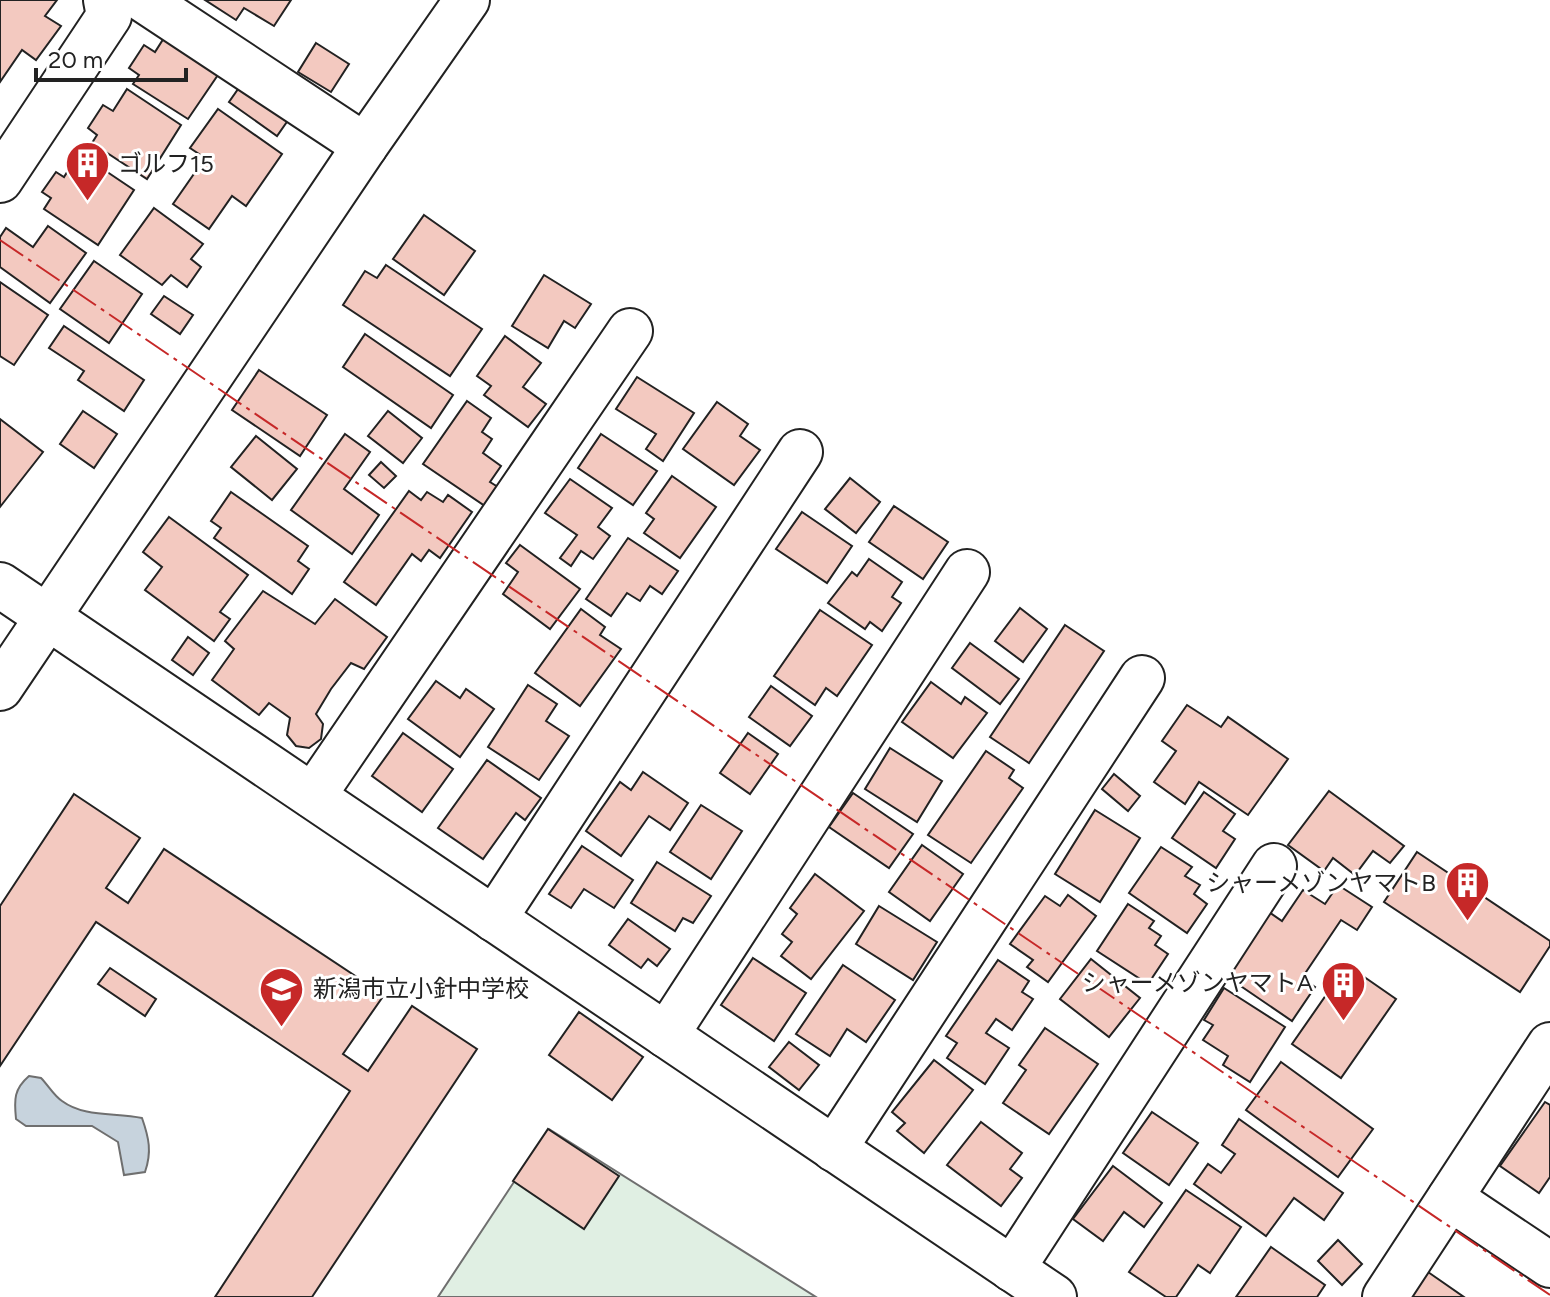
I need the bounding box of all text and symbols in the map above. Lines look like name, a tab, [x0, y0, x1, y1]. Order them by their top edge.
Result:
scale bar	[36, 32, 186, 82]
text: 20 m	[48, 45, 103, 74]
building icon: ゴルフ15	[63, 140, 111, 203]
place label: ゴルフ15	[118, 149, 214, 178]
building icon: シャーメゾンヤマトB	[1443, 859, 1491, 922]
place label: シャーメゾンヤマトB	[1206, 868, 1436, 897]
building icon: シャーメゾンヤマトA	[1320, 959, 1368, 1022]
school or university icon: 新潟市立小針中学校	[258, 965, 306, 1028]
place label: シャーメゾンヤマトA	[1082, 968, 1314, 997]
place label: 新潟市立小針中学校	[313, 974, 529, 1003]

